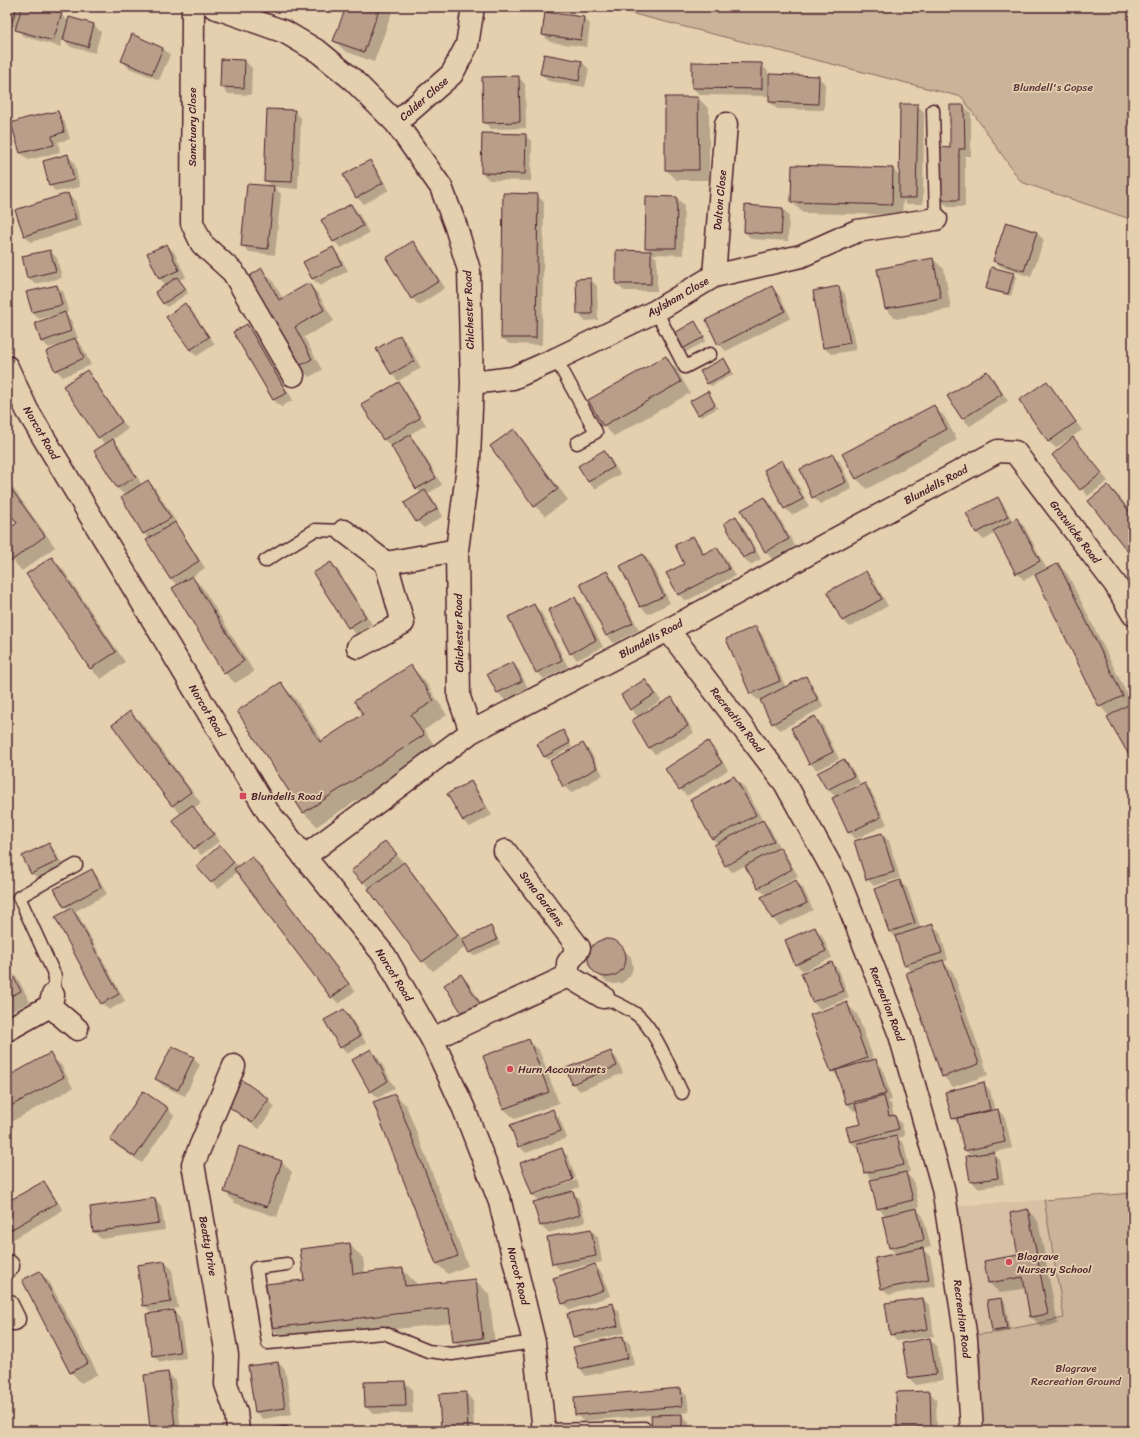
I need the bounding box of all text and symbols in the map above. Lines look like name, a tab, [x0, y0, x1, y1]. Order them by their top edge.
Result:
street label: Calder Close	[395, 72, 453, 126]
park label: Blundell's Copse	[1013, 78, 1093, 97]
street label: Sanctuary Close	[183, 87, 202, 167]
street label: Dalton Close	[708, 169, 732, 231]
street label: Chichester Road	[458, 269, 480, 350]
street label: Aylsham Close	[642, 271, 713, 323]
street label: Norcot Road	[18, 402, 65, 465]
street label: Blundells Road	[900, 460, 973, 510]
street label: Gratwicke Road	[1045, 496, 1106, 569]
street label: Chichester Road	[449, 592, 469, 673]
street label: Blundells Road	[615, 614, 688, 664]
street label: Norcot Road	[184, 681, 231, 742]
street label: Recreation Road	[705, 683, 769, 758]
place label: Blundells Road	[251, 787, 323, 806]
marker: Blundells Road	[238, 791, 248, 801]
street label: Sona Gardens	[515, 867, 570, 932]
street label: Norcot Road	[370, 945, 418, 1006]
street label: Recreation Road	[864, 964, 910, 1045]
place label: Hurn Accountants	[518, 1060, 606, 1079]
marker: Hurn Accountants	[505, 1064, 515, 1074]
street label: Beatty Drive	[193, 1214, 223, 1278]
street label: Norcot Road	[502, 1245, 535, 1308]
place label: Blagrave Nursery School	[1017, 1247, 1092, 1279]
marker: Blagrave Nursery School	[1004, 1257, 1014, 1267]
street label: Recreation Road	[948, 1279, 976, 1360]
park label: Blagrave Recreation Ground	[1031, 1359, 1122, 1391]

